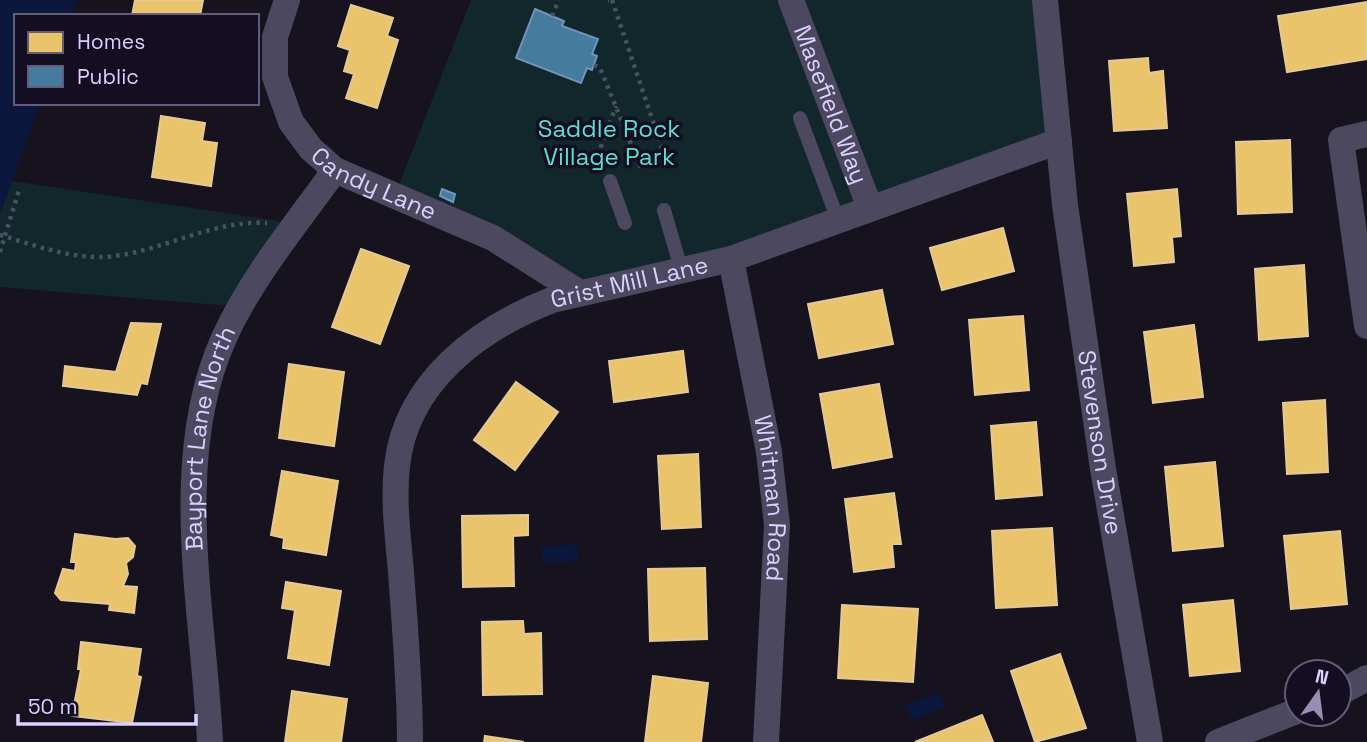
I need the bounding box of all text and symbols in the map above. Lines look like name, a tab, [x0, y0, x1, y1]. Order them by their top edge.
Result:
legend	[14, 14, 259, 105]
street label: Masefield Way	[787, 21, 875, 188]
text: Homes	[77, 28, 145, 55]
text: Public	[77, 63, 139, 90]
park label: Saddle Rock Village Park	[538, 113, 680, 172]
street label: Candy Lane	[305, 140, 441, 227]
street label: Grist Mill Lane	[547, 249, 711, 315]
street label: Bayport Lane North	[177, 321, 242, 551]
street label: Stevenson Drive	[1071, 348, 1130, 537]
street label: Whitman Road	[747, 412, 793, 582]
north arrow	[1283, 658, 1353, 728]
text: N	[1313, 663, 1331, 691]
scale bar	[18, 682, 196, 726]
text: 50 m	[28, 693, 78, 720]

